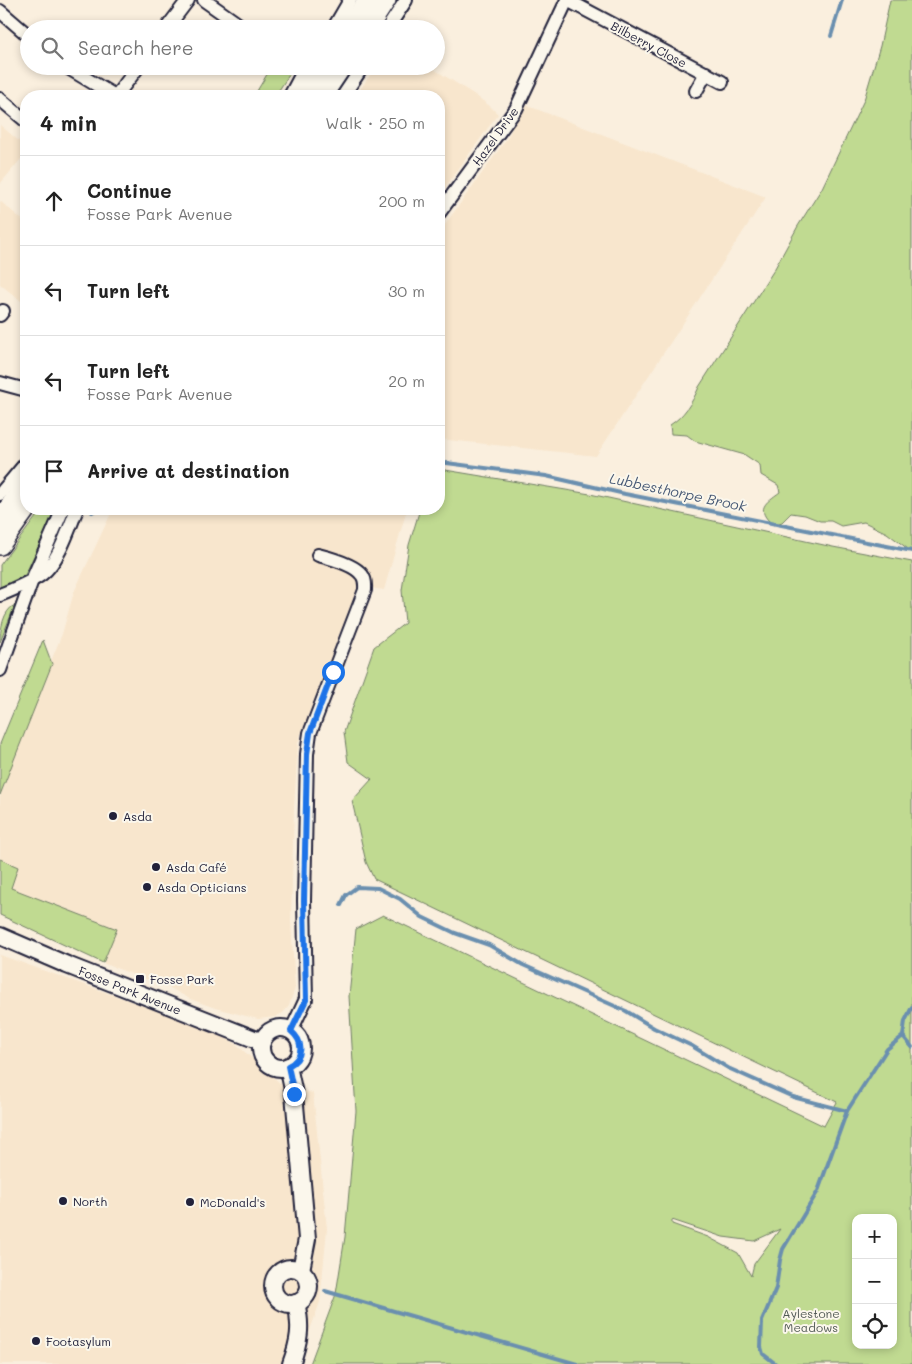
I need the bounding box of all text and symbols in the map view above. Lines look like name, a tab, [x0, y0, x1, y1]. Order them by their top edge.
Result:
street label: Bilberry Close	[608, 17, 690, 71]
search box	[20, 20, 445, 75]
icon: search	[38, 34, 66, 62]
text: Search here	[78, 35, 194, 60]
street label: Hazel Drive	[468, 104, 522, 168]
text: 4 min	[40, 109, 97, 136]
text: Walk · 250 m	[325, 112, 425, 133]
text: Continue	[87, 178, 172, 203]
icon: ahead	[40, 187, 68, 215]
text: 200 m	[378, 190, 425, 211]
text: Fosse Park Avenue	[87, 203, 233, 224]
icon: left	[40, 277, 68, 305]
text: Turn left	[87, 278, 170, 303]
text: 30 m	[388, 280, 425, 301]
text: Turn left	[87, 358, 170, 383]
icon: left	[40, 367, 68, 395]
text: 20 m	[388, 370, 425, 391]
text: Fosse Park Avenue	[87, 383, 233, 404]
icon: arrive	[40, 457, 68, 485]
text: Arrive at destination	[87, 458, 290, 483]
water label: Lubbesthorpe Brook	[608, 468, 749, 516]
route start	[322, 661, 345, 684]
place label: Asda	[123, 808, 152, 824]
marker: Asda	[107, 810, 119, 822]
place label: Asda Café	[166, 859, 227, 875]
marker: Asda Café	[150, 861, 162, 873]
place label: Asda Opticians	[157, 879, 247, 895]
marker: Asda Opticians	[141, 881, 153, 893]
street label: Fosse Park Avenue	[76, 962, 184, 1018]
place label: Fosse Park	[150, 971, 214, 987]
marker: Fosse Park	[134, 973, 146, 985]
route end	[283, 1083, 306, 1106]
place label: North	[73, 1193, 107, 1209]
place label: McDonald's	[200, 1194, 265, 1210]
marker: North	[57, 1195, 69, 1207]
marker: McDonald's	[184, 1196, 196, 1208]
map controls	[852, 1214, 897, 1349]
button: +	[852, 1214, 897, 1259]
button: −	[852, 1259, 897, 1304]
button: locate	[852, 1304, 897, 1349]
park label: Aylestone Meadows	[782, 1305, 840, 1335]
place label: Footasylum	[46, 1333, 111, 1349]
marker: Footasylum	[30, 1335, 42, 1347]

